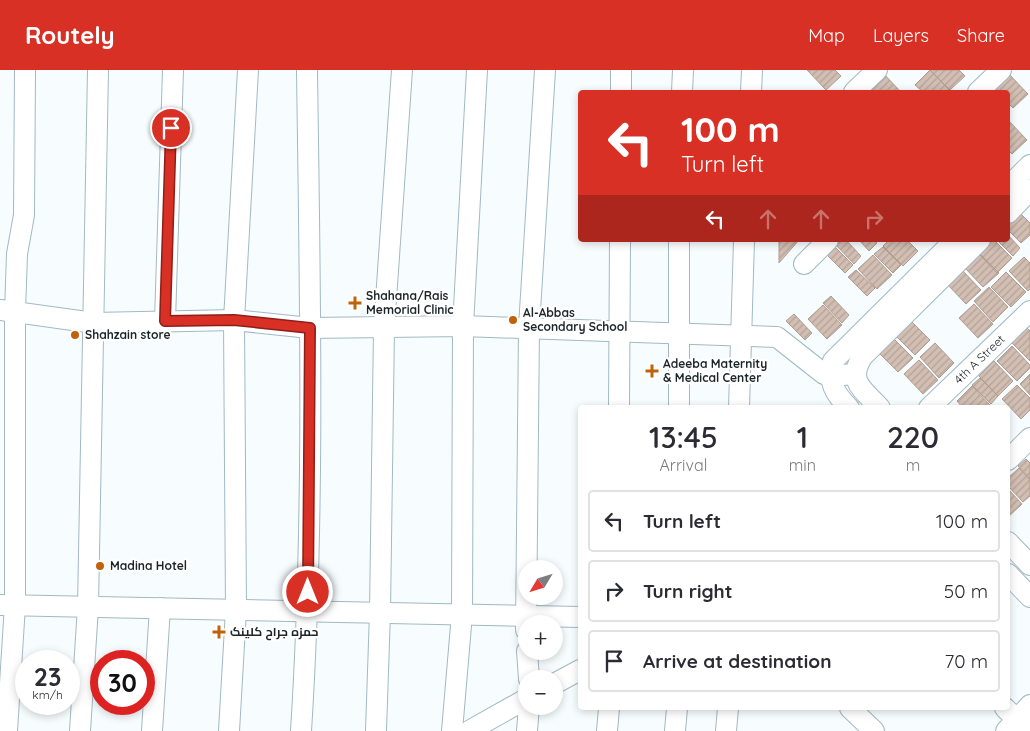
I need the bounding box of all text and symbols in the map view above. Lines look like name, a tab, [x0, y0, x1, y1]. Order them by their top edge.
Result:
text: Routely	[25, 20, 115, 50]
text: Map	[808, 24, 845, 47]
text: Layers	[873, 24, 929, 47]
text: Share	[957, 24, 1005, 47]
pin	[150, 107, 192, 149]
text: 100 m	[681, 107, 780, 151]
icon: left	[598, 110, 663, 175]
icon: arrive	[157, 114, 185, 142]
text: Turn left	[681, 150, 764, 178]
icon: left	[701, 205, 729, 233]
icon: ahead	[754, 205, 782, 233]
icon: ahead	[807, 205, 835, 233]
icon: right	[860, 205, 888, 233]
place label: Shahana/Rais Memorial Clinic	[366, 288, 453, 317]
marker: Shahana/Rais Memorial Clinic	[348, 296, 362, 310]
place label: Al-Abbas Secondary School	[523, 305, 627, 334]
marker: Al-Abbas Secondary School	[507, 314, 519, 326]
place label: Shahzain store	[85, 327, 171, 342]
marker: Shahzain store	[69, 329, 81, 341]
street label: 4th A Street	[951, 331, 1008, 387]
place label: Adeeba Maternity & Medical Center	[663, 356, 767, 385]
marker: Adeeba Maternity & Medical Center	[645, 364, 659, 378]
text: 13:45	[649, 418, 718, 456]
text: 1	[797, 418, 808, 456]
text: 220	[887, 418, 939, 456]
text: Arrival	[659, 455, 707, 475]
text: min	[789, 455, 816, 475]
text: m	[906, 455, 920, 475]
icon: left	[600, 507, 628, 535]
text: Turn left	[643, 509, 721, 533]
text: 100 m	[936, 509, 988, 533]
place label: Madina Hotel	[110, 558, 187, 573]
marker: Madina Hotel	[94, 560, 106, 572]
north arrow	[518, 560, 562, 605]
map controls	[518, 560, 563, 715]
position arrow	[281, 565, 333, 617]
icon: right	[600, 577, 628, 605]
text: Turn right	[643, 579, 732, 603]
text: 50 m	[944, 579, 988, 603]
button: +	[518, 615, 563, 660]
place label: حمزہ جراح کلینک	[230, 624, 318, 641]
marker: حمزہ جراح کلینک	[212, 625, 226, 639]
icon: arrive	[600, 647, 628, 675]
text: Arrive at destination	[643, 649, 832, 673]
text: 70 m	[944, 649, 988, 673]
speed limit sign: 30	[90, 650, 155, 715]
text: 23	[34, 661, 61, 692]
button: −	[518, 670, 563, 715]
text: km/h	[32, 687, 63, 702]

